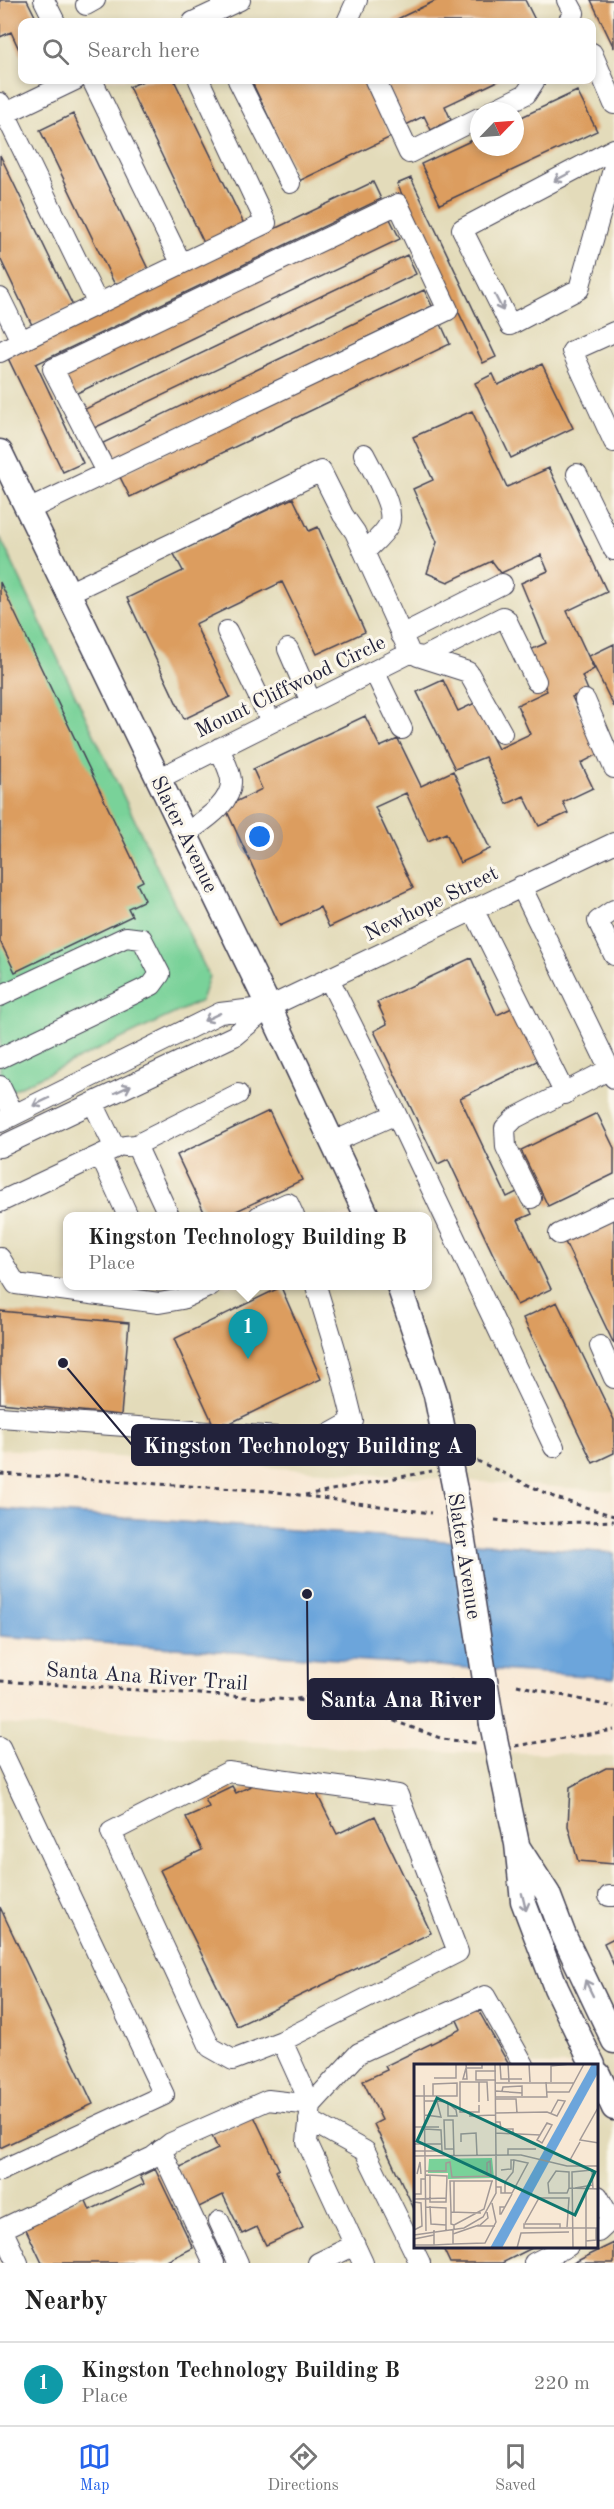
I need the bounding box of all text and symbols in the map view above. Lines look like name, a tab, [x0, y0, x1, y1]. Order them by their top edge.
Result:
search box	[18, 18, 596, 84]
icon: search	[39, 35, 72, 68]
text: Search here	[87, 40, 200, 62]
north arrow	[470, 102, 524, 156]
one-way arrow	[554, 172, 572, 183]
one-way arrow	[494, 293, 505, 311]
street label: Mount Cliffwood Circle	[192, 632, 389, 743]
street label: Slater Avenue	[146, 773, 221, 896]
your location	[245, 822, 274, 851]
street label: Newhope Street	[361, 863, 502, 946]
one-way arrow	[204, 1012, 222, 1024]
one-way arrow	[113, 1082, 131, 1094]
one-way arrow	[33, 1096, 51, 1108]
popup	[63, 1212, 432, 1290]
text: Kingston Technology Building B	[88, 1227, 407, 1249]
text: Place	[88, 1254, 135, 1274]
pin: 1	[228, 1310, 268, 1359]
callout: Kingston Technology Building A	[132, 1425, 475, 1465]
text: Kingston Technology Building A	[143, 1436, 463, 1458]
street label: Slater Avenue	[443, 1492, 484, 1621]
street label: Santa Ana River Trail	[45, 1660, 249, 1695]
callout: Santa Ana River	[308, 1679, 494, 1719]
text: Santa Ana River	[320, 1690, 482, 1712]
one-way arrow	[519, 1892, 530, 1911]
one-way arrow	[582, 1980, 594, 1998]
inset map	[414, 2064, 599, 2248]
text: Nearby	[24, 2289, 108, 2315]
text: Kingston Technology Building B	[81, 2360, 400, 2382]
text: 1	[38, 2374, 49, 2394]
text: 220 m	[534, 2374, 590, 2394]
text: Place	[81, 2387, 128, 2407]
tab: Map	[78, 2440, 111, 2496]
tab: Directions	[268, 2440, 339, 2496]
tab: Saved	[495, 2440, 536, 2496]

